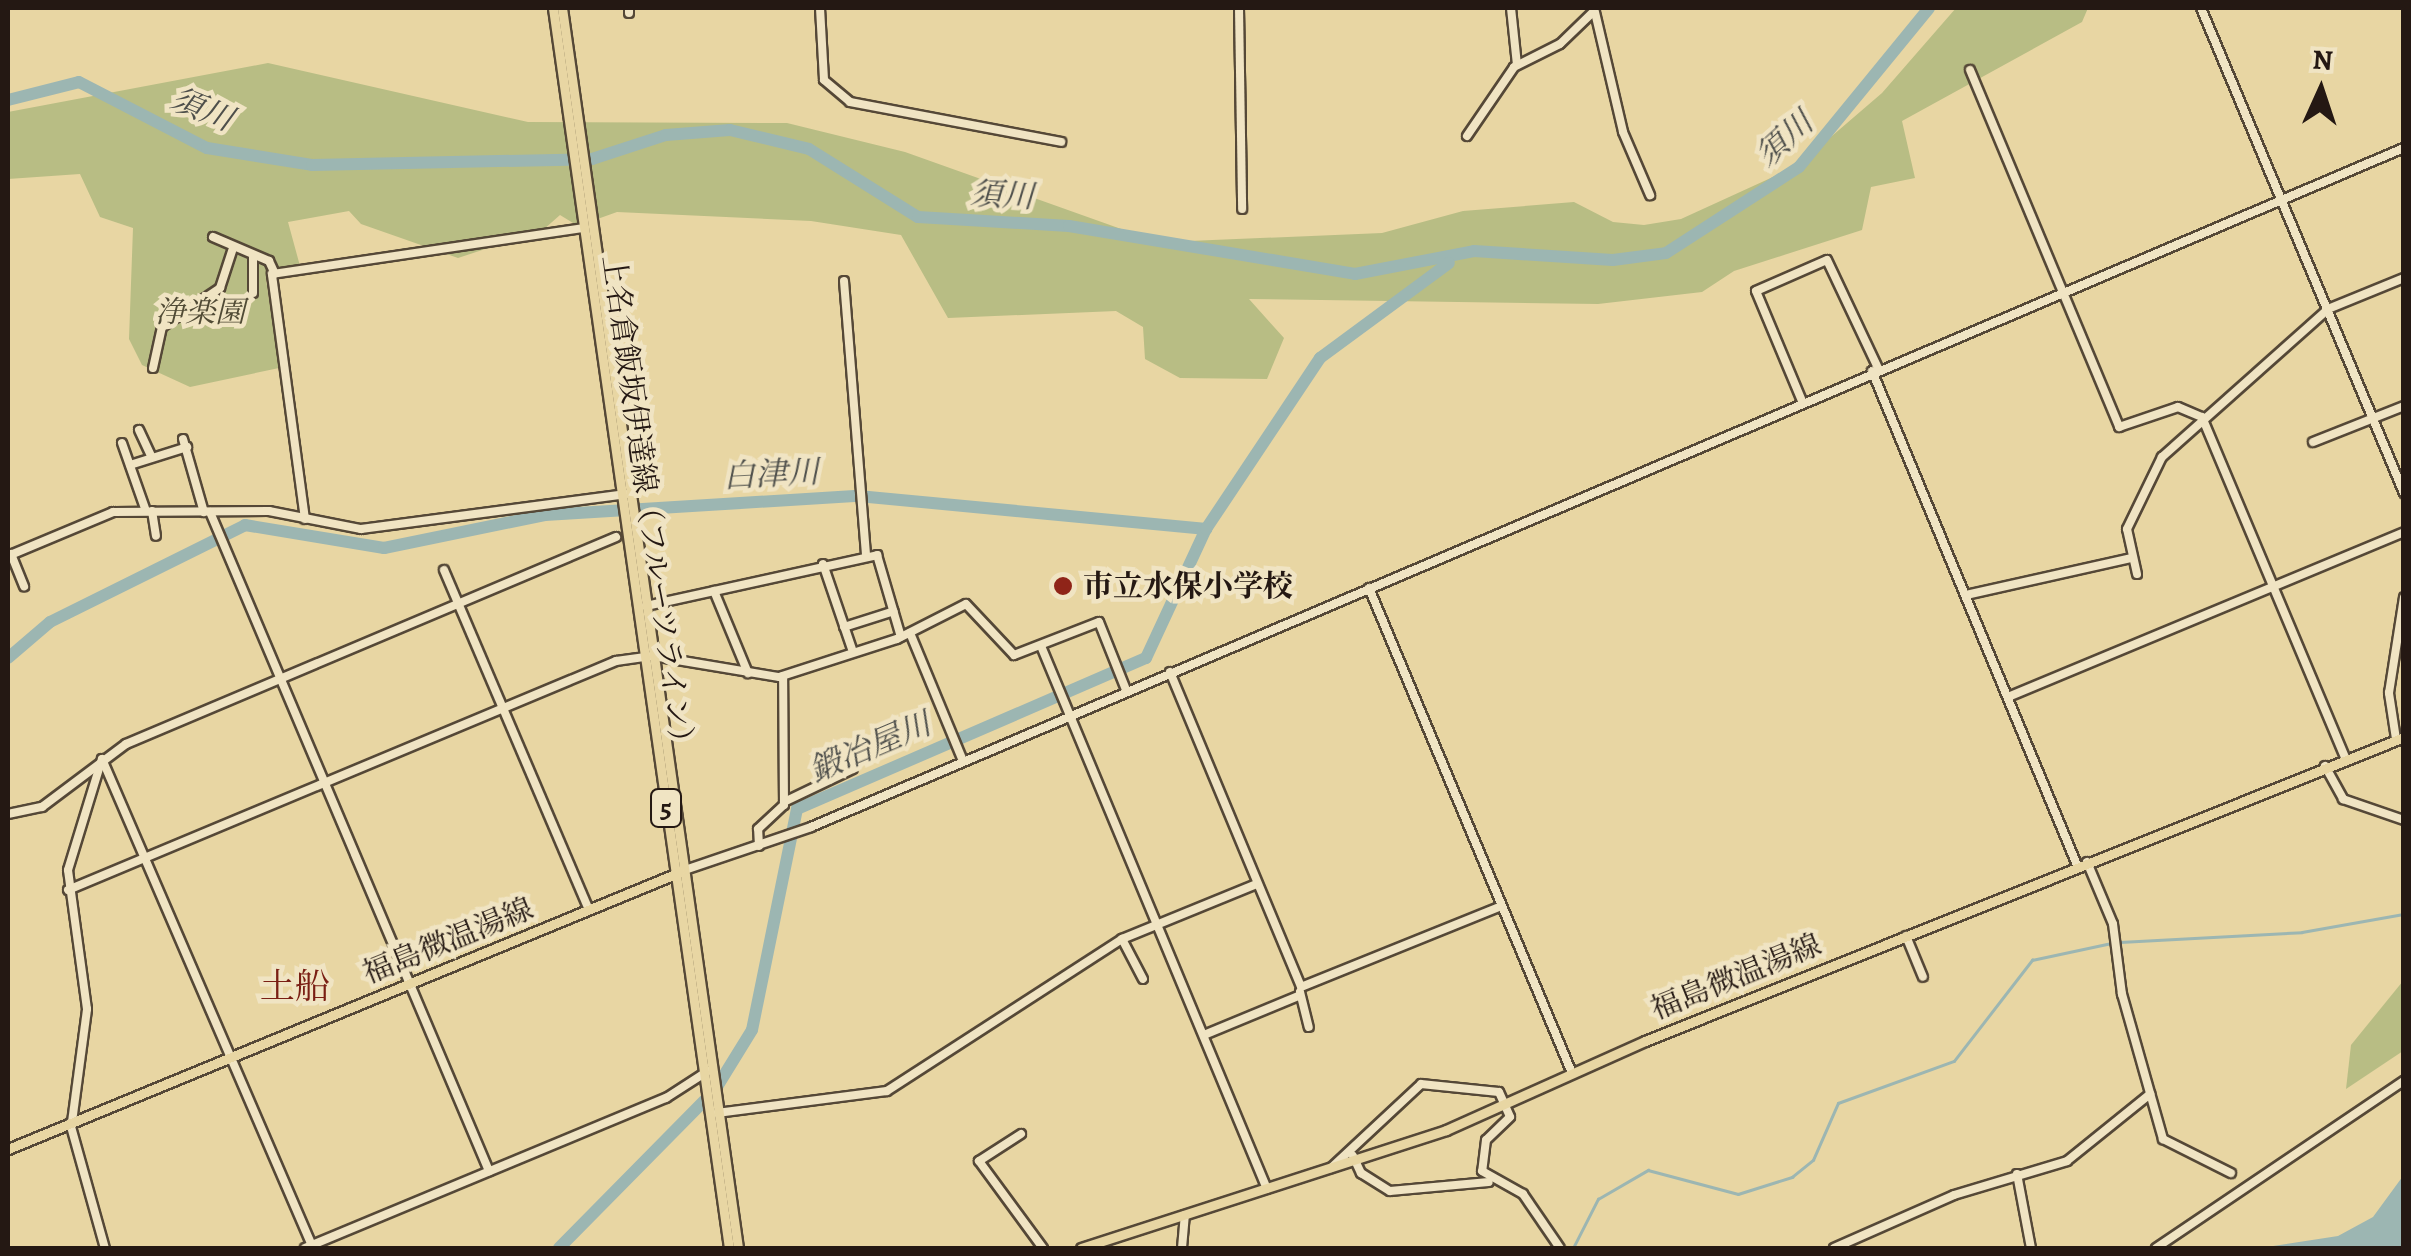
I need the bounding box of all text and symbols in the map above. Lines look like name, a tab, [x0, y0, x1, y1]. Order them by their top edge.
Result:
north arrow	[2271, 40, 2371, 140]
text: N	[2311, 41, 2334, 80]
water label: 須川	[165, 79, 239, 139]
water label: 須川	[1747, 103, 1821, 175]
water label: 須川	[969, 174, 1035, 216]
street label: 上名倉飯坂伊達線（フルーツライン）	[595, 251, 701, 761]
park label: 浄楽園	[155, 294, 245, 330]
water label: 白津川	[722, 452, 820, 496]
place label: 市立水保小学校	[1083, 568, 1293, 604]
marker: 市立水保小学校	[1052, 575, 1074, 597]
water label: 鍛冶屋川	[804, 704, 936, 790]
road number: 5	[648, 785, 684, 831]
street label: 福島微温湯線	[358, 891, 538, 991]
street label: 福島微温湯線	[1646, 927, 1826, 1027]
district label: 土船	[260, 965, 330, 1007]

